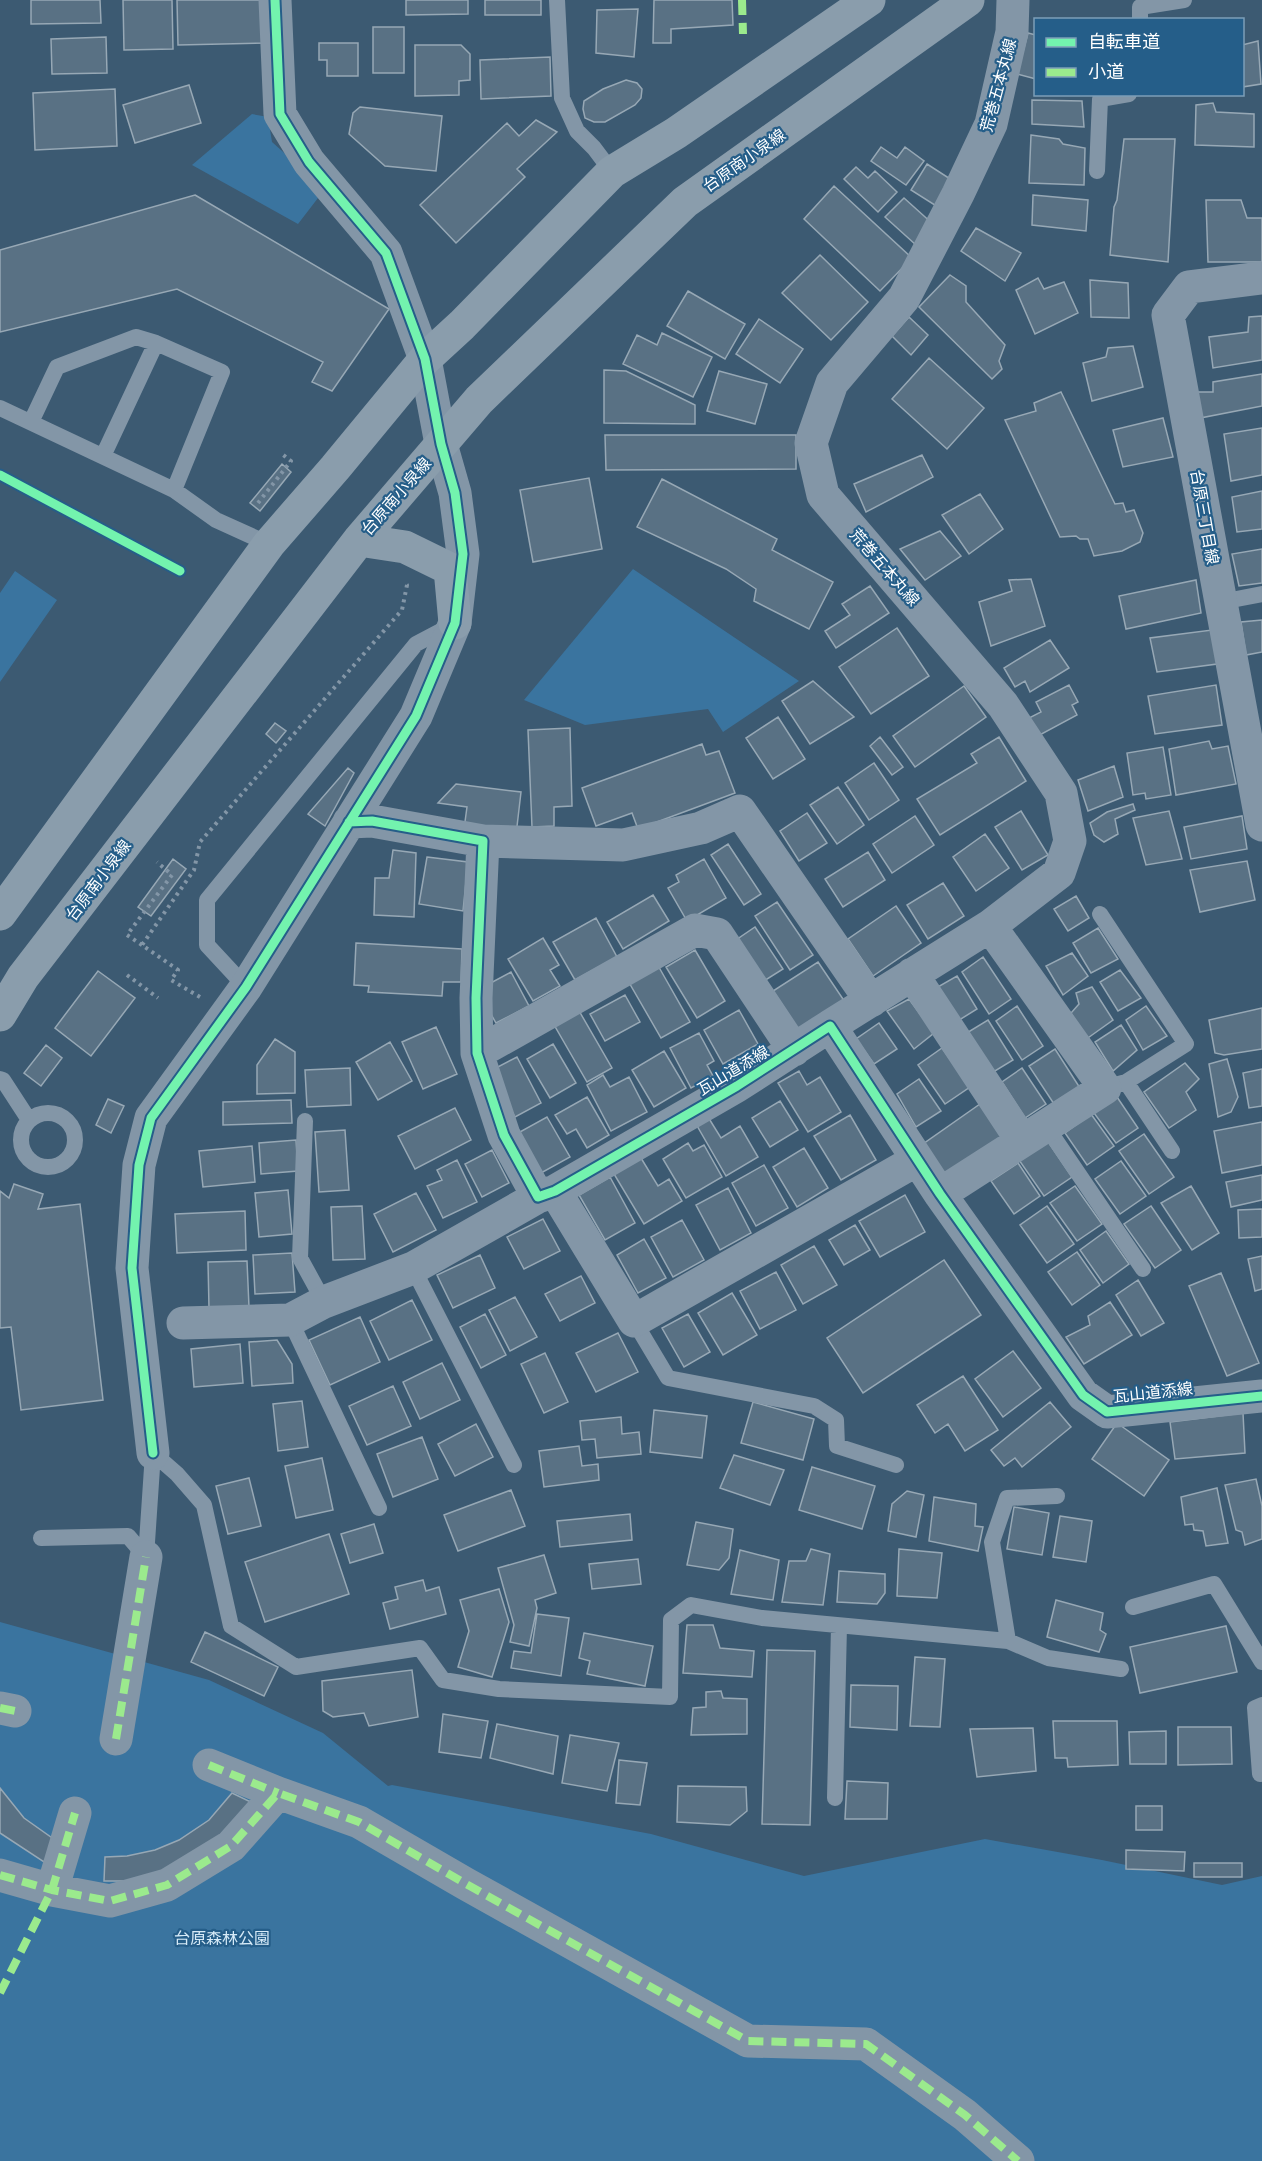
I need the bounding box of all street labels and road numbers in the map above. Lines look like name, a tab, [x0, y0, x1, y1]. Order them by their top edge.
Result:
street label: 荒巻五本丸線	[976, 36, 1020, 134]
street label: 台原南小泉線	[699, 124, 789, 196]
street label: 台原南小泉線	[357, 453, 435, 539]
street label: 台原三丁目線	[1187, 468, 1223, 566]
street label: 荒巻五本丸線	[846, 524, 924, 610]
street label: 台原南小泉線	[61, 836, 135, 924]
street label: 瓦山道添線	[694, 1041, 772, 1099]
street label: 瓦山道添線	[1112, 1378, 1194, 1406]

